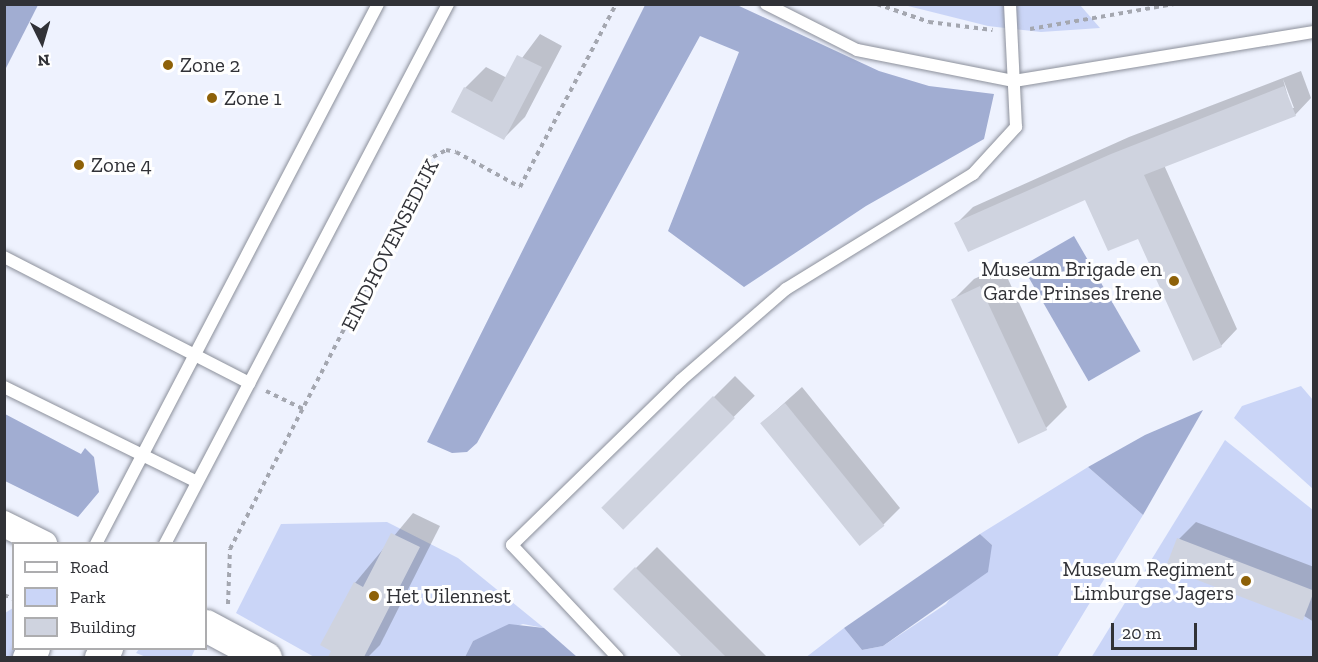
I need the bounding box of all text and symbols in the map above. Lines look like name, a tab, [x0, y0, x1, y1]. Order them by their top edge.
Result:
north arrow	[12, 12, 72, 72]
text: N	[37, 50, 51, 70]
place label: Zone 2	[180, 52, 240, 78]
marker: Zone 2	[161, 58, 175, 72]
place label: Zone 1	[224, 85, 282, 111]
marker: Zone 1	[205, 91, 219, 105]
place label: Zone 4	[91, 152, 152, 178]
street label: EINDHOVENSEDIJK	[336, 155, 444, 335]
marker: Zone 4	[72, 158, 86, 172]
place label: Museum Brigade en Garde Prinses Irene	[981, 256, 1162, 306]
marker: Museum Brigade en Garde Prinses Irene	[1167, 274, 1181, 288]
legend	[12, 542, 207, 650]
text: Road	[70, 556, 109, 578]
place label: Museum Regiment Limburgse Jagers	[1063, 556, 1234, 606]
marker: Museum Regiment Limburgse Jagers	[1239, 574, 1253, 588]
place label: Het Uilennest	[386, 583, 511, 609]
text: Park	[70, 586, 106, 608]
marker: Het Uilennest	[367, 589, 381, 603]
scale bar	[1114, 611, 1200, 649]
text: Building	[70, 616, 136, 638]
text: 20 m	[1122, 622, 1161, 644]

